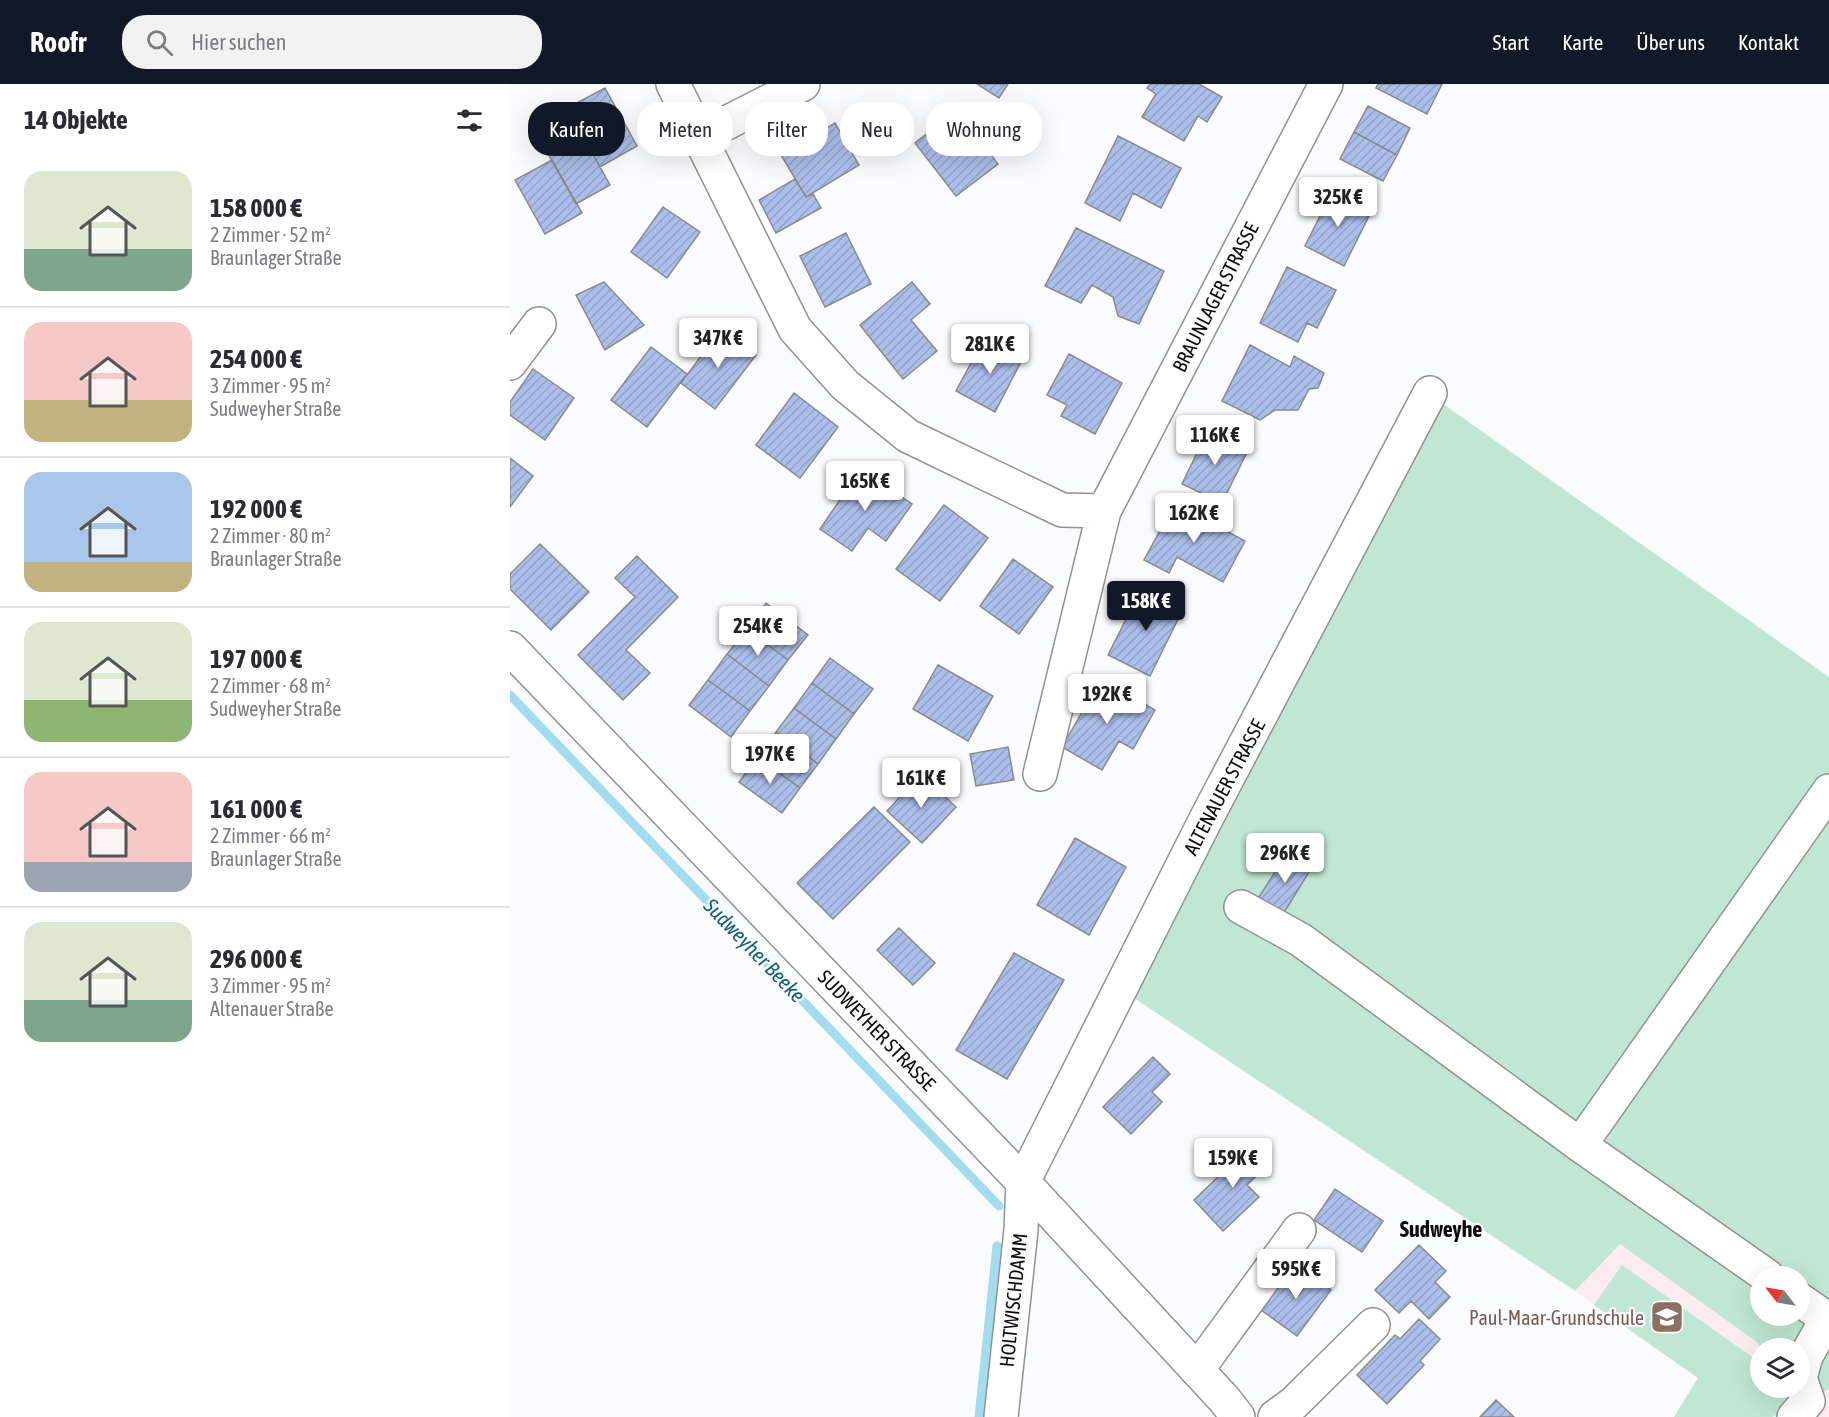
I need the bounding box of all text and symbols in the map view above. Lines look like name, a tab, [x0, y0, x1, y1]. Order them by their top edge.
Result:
search box	[122, 15, 542, 69]
text: Roofr	[30, 26, 86, 58]
icon: search	[143, 26, 176, 59]
text: Hier suchen	[191, 29, 287, 55]
text: Start	[1493, 30, 1529, 54]
text: Karte	[1562, 30, 1603, 54]
text: Über uns	[1636, 30, 1705, 54]
text: Kontakt	[1738, 30, 1799, 54]
chip: Kaufen	[528, 102, 625, 156]
chip: Mieten	[637, 102, 733, 156]
chip: Filter	[745, 102, 828, 156]
chip: Neu	[840, 102, 914, 156]
chip: Wohnung	[926, 102, 1042, 156]
icon: filters	[453, 104, 486, 137]
text: 14 Objekte	[24, 105, 128, 135]
pin: 325K €	[1289, 177, 1387, 228]
text: 325K €	[1313, 185, 1363, 208]
text: 158 000 €	[210, 193, 302, 223]
icon: home	[72, 195, 144, 267]
street label: BRAUNLAGER STRASSE	[1167, 218, 1263, 376]
text: 2 Zimmer · 52 m²	[210, 223, 331, 246]
text: Braunlager Straße	[210, 246, 342, 269]
pin: 347K €	[669, 318, 767, 369]
pin: 281K €	[941, 324, 1039, 375]
text: 347K €	[693, 326, 743, 349]
text: 281K €	[965, 332, 1015, 355]
text: 254 000 €	[210, 344, 302, 374]
icon: home	[72, 346, 144, 418]
text: 3 Zimmer · 95 m²	[210, 374, 331, 397]
text: Sudweyher Straße	[210, 397, 341, 420]
pin: 116K €	[1166, 415, 1264, 466]
text: 116K €	[1190, 423, 1240, 446]
pin: 165K €	[816, 461, 914, 512]
text: 165K €	[840, 469, 890, 492]
pin: 162K €	[1145, 493, 1243, 544]
text: 192 000 €	[210, 494, 302, 524]
icon: home	[72, 496, 144, 568]
text: 162K €	[1169, 501, 1219, 524]
text: 2 Zimmer · 80 m²	[210, 524, 331, 547]
text: Braunlager Straße	[210, 547, 342, 570]
pin: 158K €	[1097, 581, 1195, 632]
text: 158K €	[1121, 589, 1171, 612]
pin: 254K €	[709, 606, 807, 657]
text: 254K €	[733, 614, 783, 637]
text: 197 000 €	[210, 644, 302, 674]
icon: home	[72, 646, 144, 718]
text: 2 Zimmer · 68 m²	[210, 674, 331, 697]
pin: 192K €	[1058, 674, 1156, 725]
text: 192K €	[1082, 682, 1132, 705]
text: Sudweyher Straße	[210, 697, 341, 720]
street label: ALTENAUER STRASSE	[1179, 715, 1270, 859]
pin: 197K €	[721, 734, 819, 785]
text: 197K €	[745, 742, 795, 765]
pin: 161K €	[872, 758, 970, 809]
text: 161K €	[896, 766, 946, 789]
text: 161 000 €	[210, 794, 302, 824]
icon: home	[72, 796, 144, 868]
text: 2 Zimmer · 66 m²	[210, 824, 331, 847]
pin: 296K €	[1236, 833, 1334, 884]
text: 296K €	[1260, 841, 1310, 864]
text: Braunlager Straße	[210, 847, 342, 870]
water label: Sudweyher Beeke	[699, 892, 811, 1007]
text: 296 000 €	[210, 944, 302, 974]
icon: home	[72, 946, 144, 1018]
street label: SUDWEYHER STRASSE	[814, 965, 941, 1095]
text: 3 Zimmer · 95 m²	[210, 974, 331, 997]
text: Altenauer Straße	[210, 997, 334, 1020]
pin: 159K €	[1184, 1138, 1282, 1189]
text: 159K €	[1208, 1146, 1258, 1169]
district label: Sudweyhe	[1400, 1216, 1482, 1242]
street label: HOLTWISCHDAMM	[995, 1232, 1031, 1368]
pin: 595K €	[1247, 1249, 1345, 1300]
text: 595K €	[1271, 1257, 1321, 1280]
north arrow	[1750, 1266, 1810, 1326]
map controls	[1750, 1266, 1810, 1398]
school or university icon: Paul-Maar-Grundschule	[1649, 1299, 1685, 1335]
place label: Paul-Maar-Grundschule	[1469, 1306, 1644, 1329]
button: layers	[1750, 1338, 1810, 1398]

